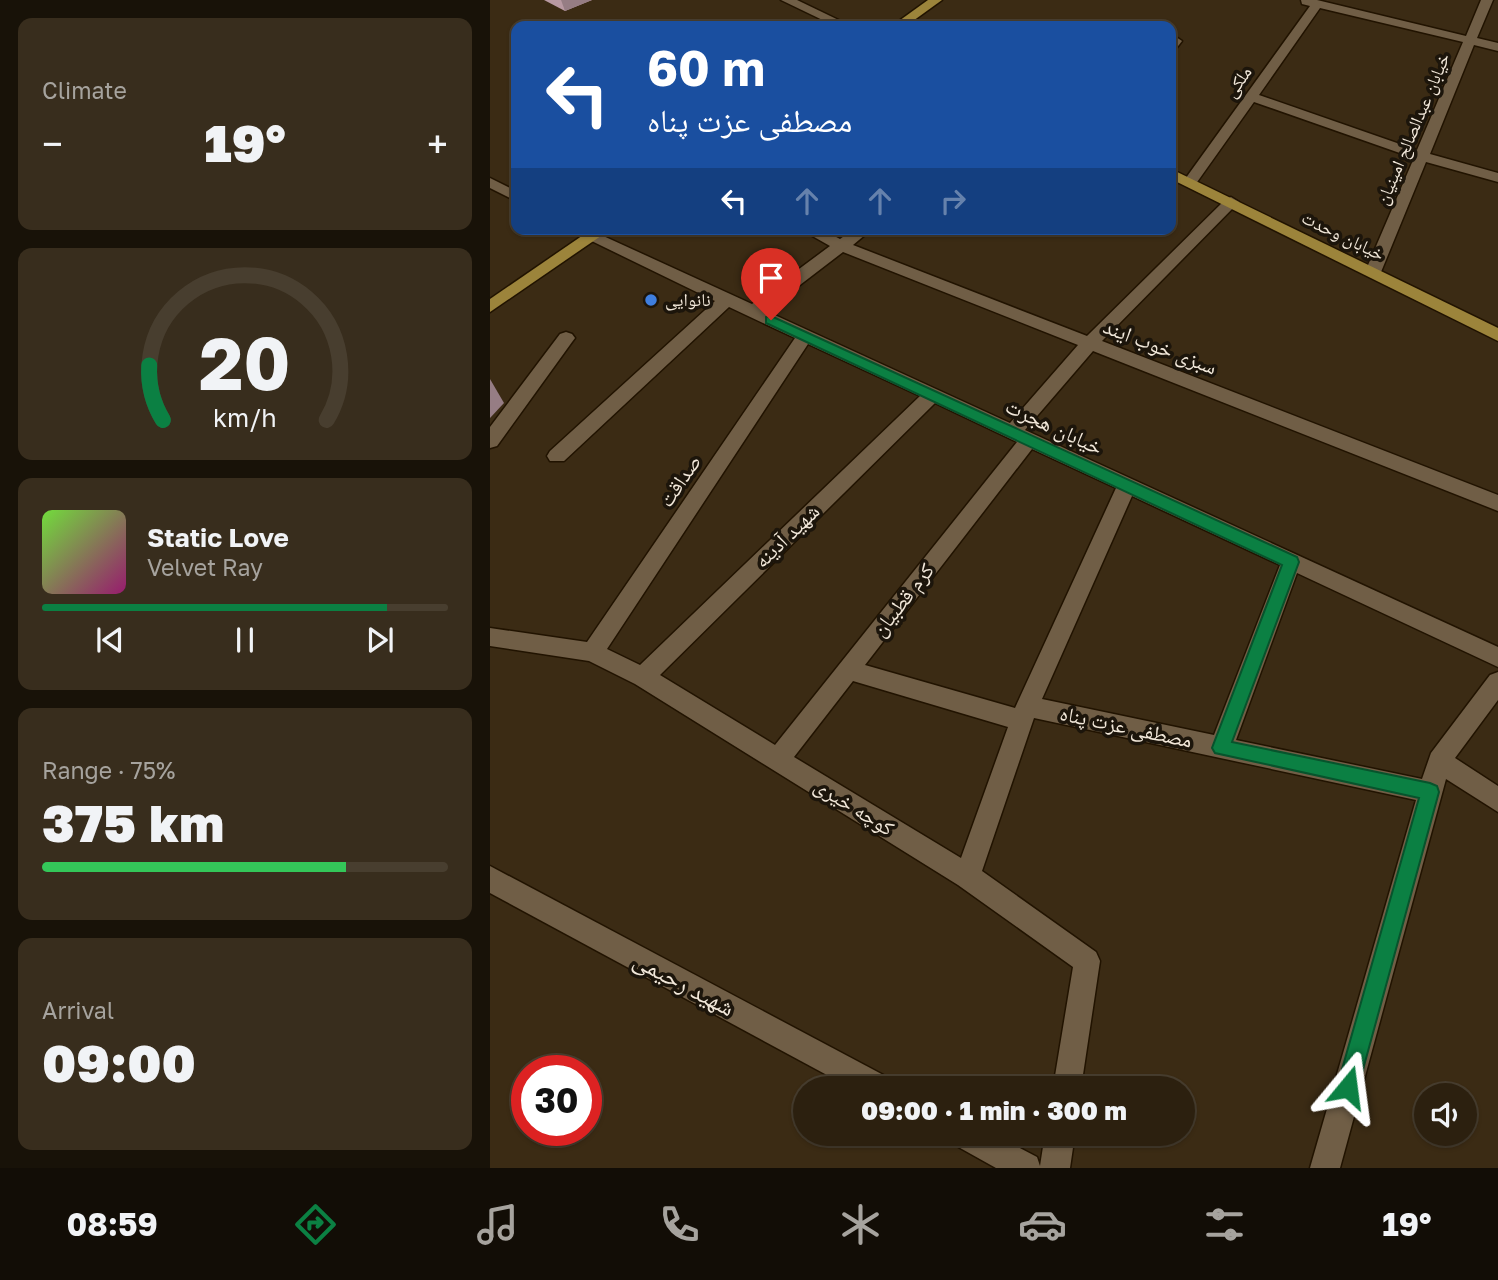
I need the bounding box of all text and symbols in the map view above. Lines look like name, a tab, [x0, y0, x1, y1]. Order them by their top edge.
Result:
text: 60 m	[647, 38, 765, 97]
icon: left	[532, 49, 623, 140]
street label: خیابان عبدالصالح امینیان	[1370, 49, 1456, 209]
street label: ملکی	[1219, 61, 1257, 102]
text: Climate	[42, 76, 127, 104]
text: مصطفی عزت پناه	[647, 101, 852, 139]
text: 19°	[204, 111, 286, 173]
text: −	[42, 121, 63, 166]
text: +	[427, 121, 448, 166]
icon: left	[715, 182, 753, 220]
icon: ahead	[788, 182, 826, 220]
icon: ahead	[861, 182, 899, 220]
icon: right	[934, 182, 972, 220]
street label: خیابان وحدت	[1298, 206, 1388, 265]
pin	[741, 248, 801, 320]
icon: arrive	[752, 259, 790, 297]
place label: نانوایی	[665, 288, 711, 311]
marker: نانوایی	[643, 292, 659, 308]
street label: سبزی خوب ایند	[1100, 312, 1221, 380]
text: 20	[199, 319, 291, 406]
street label: خیابان هجرت	[1002, 392, 1107, 460]
text: km/h	[213, 402, 277, 433]
street label: صداقت	[652, 449, 706, 512]
street label: شهید آدینه	[748, 498, 825, 573]
text: Static Love	[147, 522, 289, 553]
text: Velvet Ray	[147, 553, 263, 581]
street label: کرم قطبیان	[865, 557, 941, 643]
icon: previous	[91, 621, 129, 659]
icon: pause	[226, 621, 264, 659]
icon: next	[361, 621, 399, 659]
street label: مصطفی عزت پناه	[1057, 699, 1195, 754]
text: Range · 75%	[42, 756, 175, 784]
street label: کوچه خیری	[810, 772, 899, 841]
text: 375 km	[42, 791, 224, 853]
street label: شهید رحیمی	[629, 944, 740, 1022]
text: Arrival	[42, 996, 114, 1024]
text: 09:00	[42, 1031, 196, 1093]
position arrow	[1311, 1050, 1385, 1124]
speed limit sign: 30	[511, 1055, 602, 1146]
map controls	[1414, 1083, 1477, 1146]
button: sound	[1414, 1083, 1477, 1146]
text: 09:00 · 1 min · 300 m	[861, 1095, 1127, 1126]
icon: directions	[291, 1200, 340, 1249]
icon: music	[473, 1200, 522, 1249]
icon: phone	[655, 1200, 704, 1249]
icon: climate	[836, 1200, 885, 1249]
icon: car	[1018, 1200, 1067, 1249]
icon: filters	[1200, 1200, 1249, 1249]
text: 08:59	[66, 1205, 158, 1243]
text: 19°	[1382, 1205, 1431, 1243]

